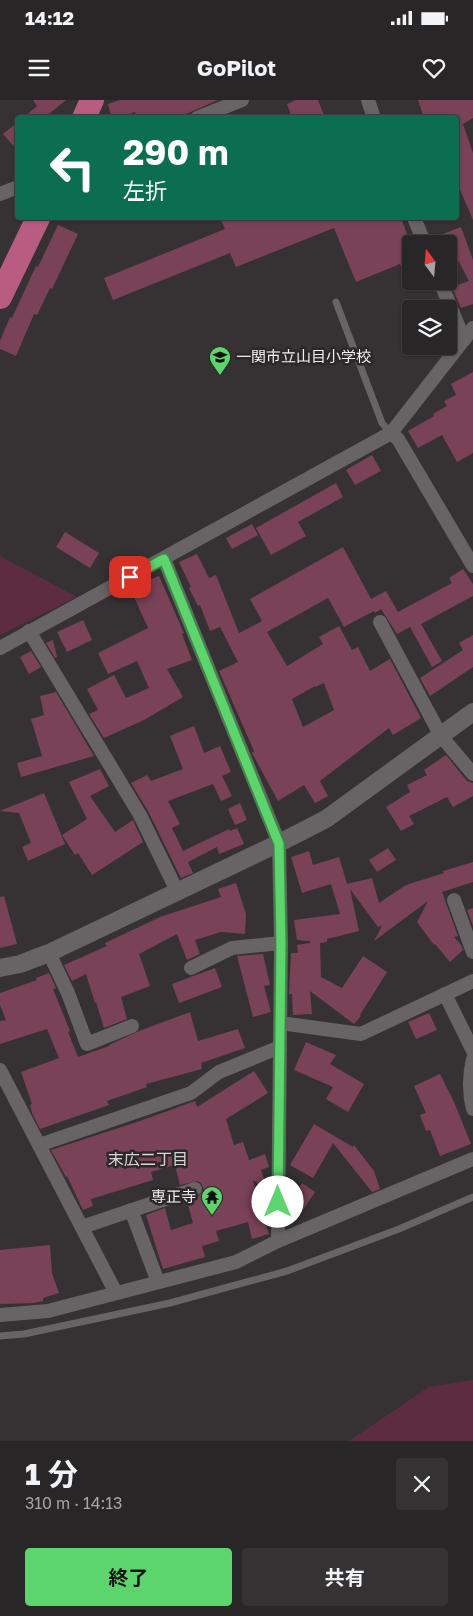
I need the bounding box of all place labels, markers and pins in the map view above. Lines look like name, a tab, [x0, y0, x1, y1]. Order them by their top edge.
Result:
school or university icon: 一関市立山目小学校	[208, 345, 232, 376]
place label: 一関市立山目小学校	[236, 347, 371, 365]
pin	[109, 556, 151, 598]
temple icon: 専正寺	[200, 1185, 224, 1216]
place label: 専正寺	[151, 1187, 196, 1205]

